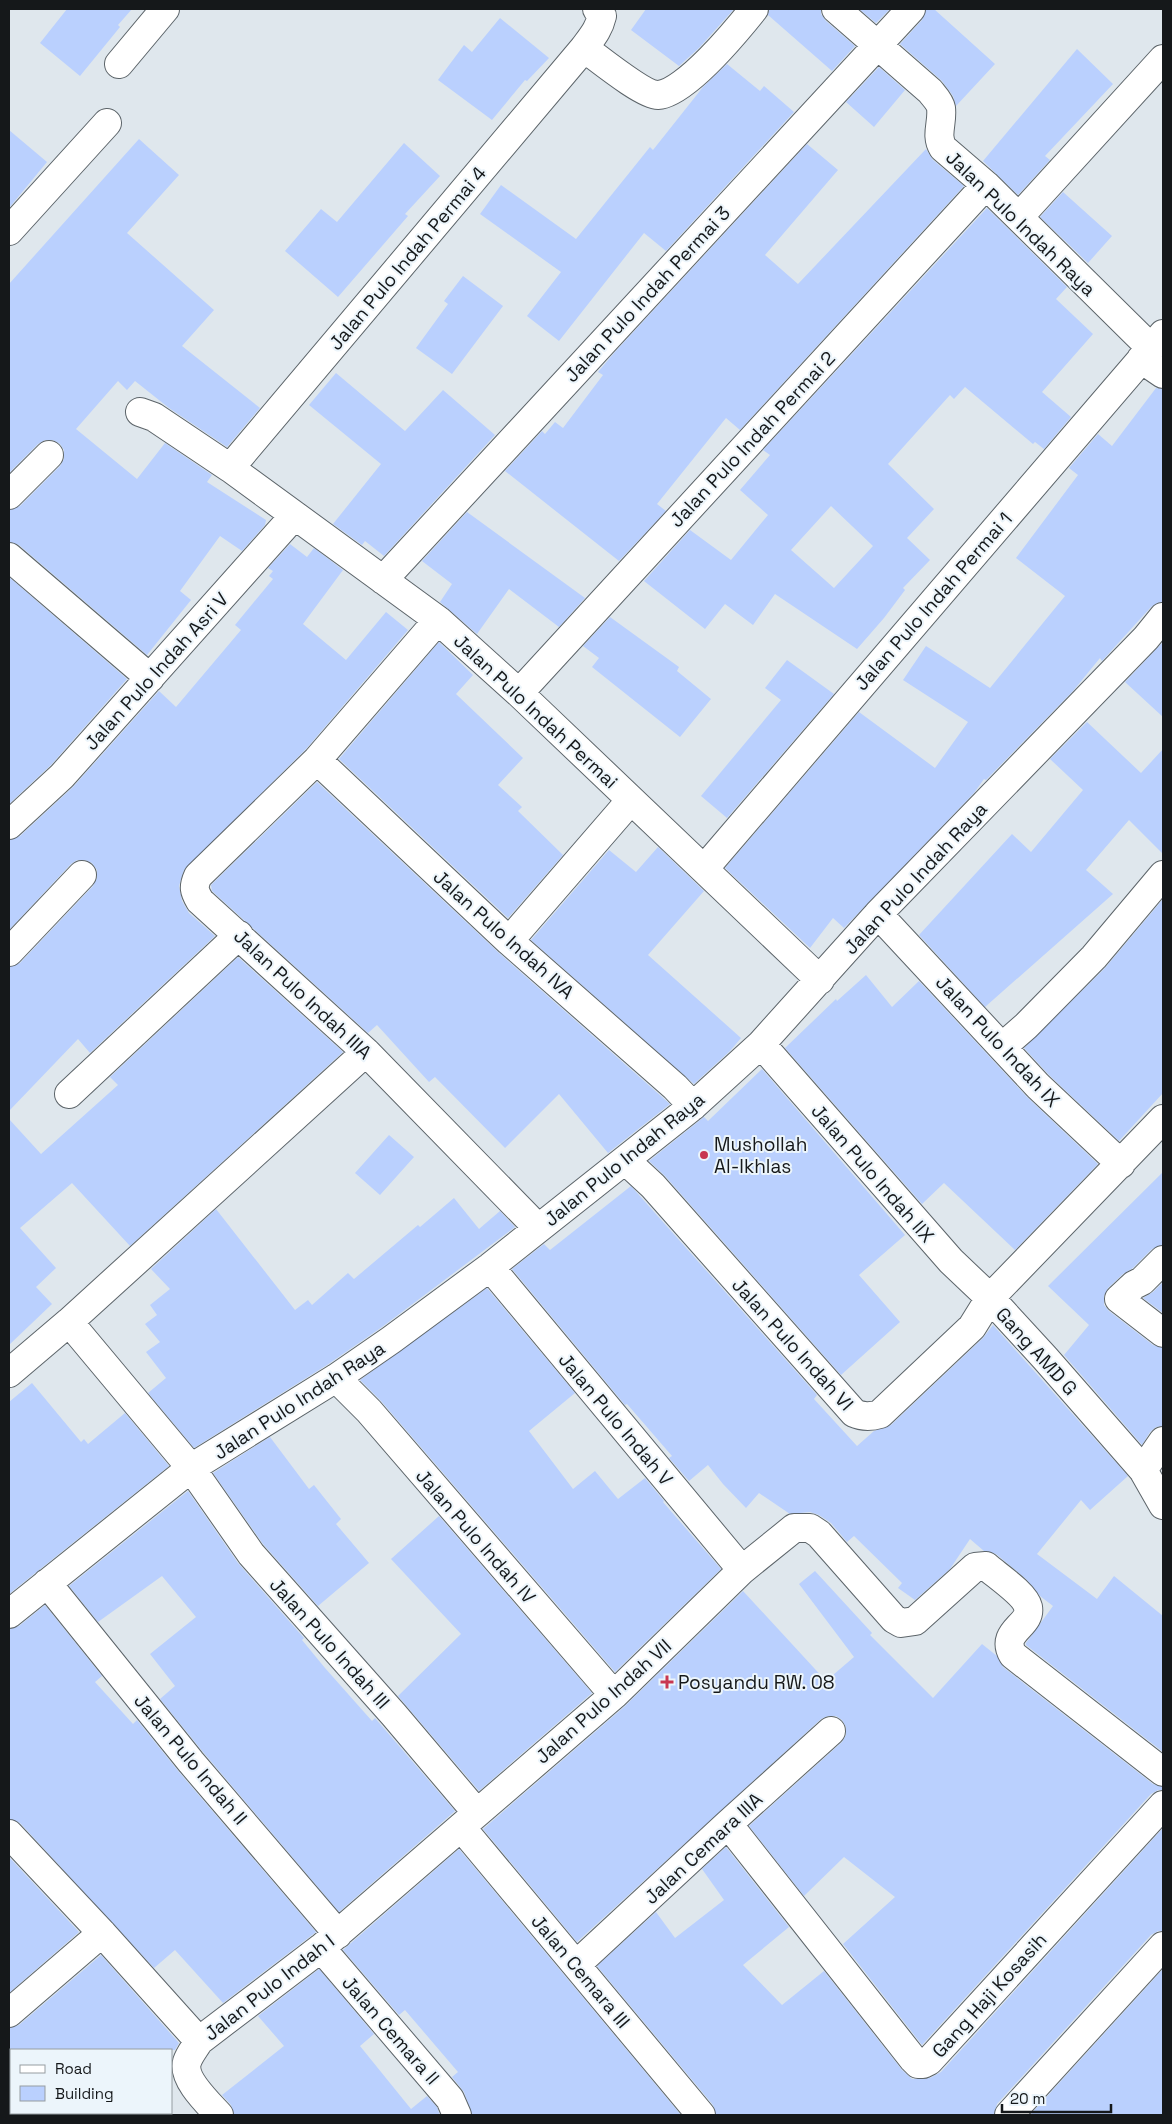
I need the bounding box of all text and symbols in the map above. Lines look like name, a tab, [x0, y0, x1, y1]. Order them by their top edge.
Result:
street label: Jalan Pulo Indah Raya	[940, 145, 1101, 302]
street label: Jalan Pulo Indah Permai 4	[323, 161, 492, 355]
street label: Jalan Pulo Indah Permai 3	[559, 201, 736, 388]
street label: Jalan Pulo Indah Permai 2	[664, 346, 841, 533]
street label: Jalan Pulo Indah Permai 1	[849, 507, 1018, 696]
street label: Jalan Pulo Indah Asri V	[79, 587, 234, 756]
street label: Jalan Pulo Indah Permai	[448, 629, 623, 794]
street label: Jalan Pulo Indah Raya	[838, 797, 993, 960]
street label: Jalan Pulo Indah IVA	[428, 864, 579, 1004]
street label: Jalan Pulo Indah IIIA	[228, 924, 377, 1065]
street label: Jalan Pulo Indah IX	[930, 970, 1065, 1112]
street label: Jalan Pulo Indah Raya	[539, 1087, 710, 1232]
street label: Jalan Pulo Indah IIX	[806, 1099, 940, 1248]
place label: Mushollah Al-Ikhlas	[714, 1132, 807, 1179]
marker: Mushollah Al-Ikhlas	[698, 1149, 710, 1161]
street label: Jalan Pulo Indah VI	[726, 1273, 859, 1416]
street label: Gang AMD G	[990, 1302, 1083, 1401]
street label: Jalan Pulo Indah Raya	[209, 1336, 390, 1465]
street label: Jalan Pulo Indah V	[553, 1348, 679, 1491]
street label: Jalan Pulo Indah IV	[410, 1464, 541, 1609]
street label: Jalan Pulo Indah III	[264, 1573, 395, 1714]
street label: Jalan Pulo Indah VII	[530, 1634, 677, 1769]
place label: Posyandu RW. 08	[678, 1670, 835, 1695]
marker: Posyandu RW. 08	[660, 1675, 674, 1689]
street label: Jalan Pulo Indah II	[129, 1689, 253, 1830]
street label: Jalan Cemara IIIA	[639, 1787, 768, 1910]
street label: Jalan Cemara III	[526, 1909, 636, 2033]
street label: Gang Haji Kosasih	[927, 1928, 1052, 2063]
street label: Jalan Pulo Indah I	[199, 1929, 340, 2046]
street label: Jalan Cemara II	[336, 1971, 445, 2090]
legend	[10, 2049, 172, 2114]
text: Road	[55, 2059, 92, 2078]
scale bar	[1002, 2082, 1111, 2114]
text: Building	[55, 2084, 114, 2103]
text: 20 m	[1010, 2089, 1045, 2108]

